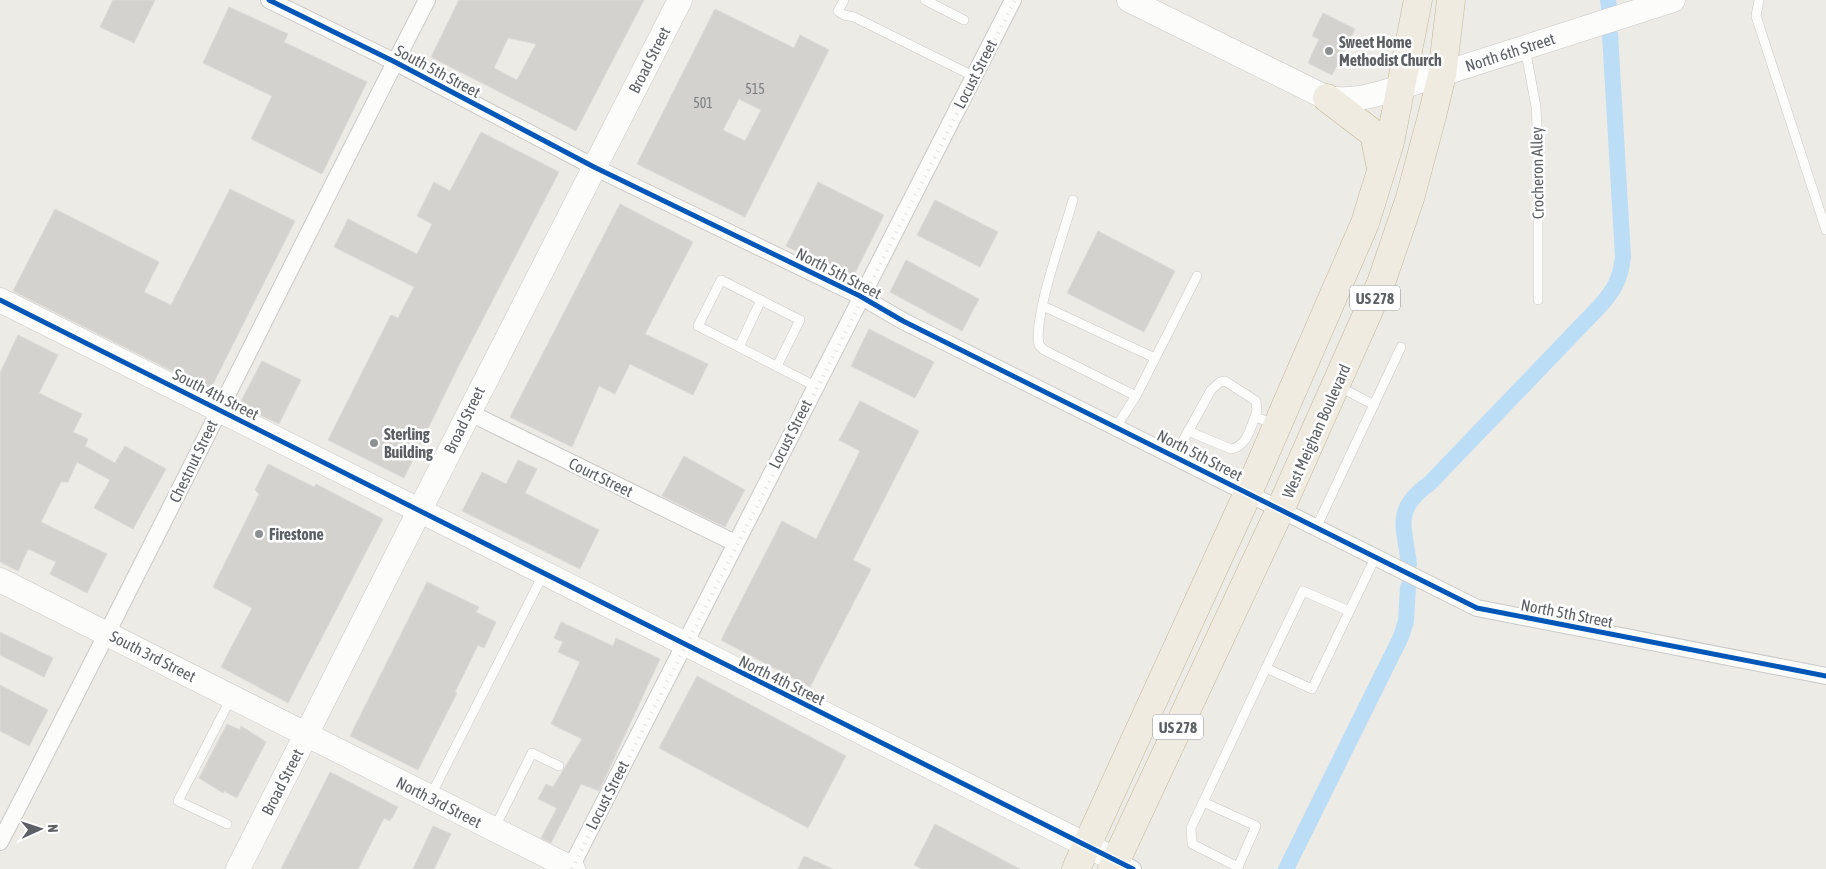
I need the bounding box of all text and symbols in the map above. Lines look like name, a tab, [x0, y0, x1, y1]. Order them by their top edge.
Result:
street label: Broad Street	[625, 23, 674, 96]
street label: North 6th Street	[1463, 29, 1558, 75]
place label: Sweet Home Methodist Church	[1339, 33, 1442, 69]
street label: Locust Street	[950, 36, 1000, 111]
street label: South 5th Street	[392, 41, 484, 101]
marker: Sweet Home Methodist Church	[1323, 45, 1335, 57]
house number: 515	[745, 81, 765, 97]
house number: 501	[693, 95, 713, 111]
street label: Crocheron Alley	[1527, 126, 1548, 219]
street label: North 5th Street	[793, 244, 885, 302]
road number: US 278	[1350, 286, 1400, 310]
street label: West Meighan Boulevard	[1278, 361, 1355, 501]
street label: South 4th Street	[170, 365, 262, 423]
street label: Broad Street	[440, 383, 488, 456]
street label: Locust Street	[765, 396, 815, 471]
street label: Chestnut Street	[165, 416, 221, 505]
place label: Sterling Building	[384, 425, 433, 461]
street label: North 5th Street	[1154, 426, 1246, 484]
marker: Sterling Building	[368, 437, 380, 449]
street label: Court Street	[566, 454, 636, 500]
place label: Firestone	[269, 525, 324, 543]
marker: Firestone	[253, 528, 265, 540]
street label: North 5th Street	[1520, 595, 1615, 631]
street label: South 3rd Street	[107, 627, 199, 685]
street label: North 4th Street	[736, 651, 828, 709]
road number: US 278	[1153, 714, 1203, 740]
street label: Broad Street	[258, 745, 307, 818]
street label: Locust Street	[582, 757, 632, 832]
street label: North 3rd Street	[393, 773, 485, 831]
north arrow	[15, 804, 65, 854]
text: N	[45, 824, 61, 833]

